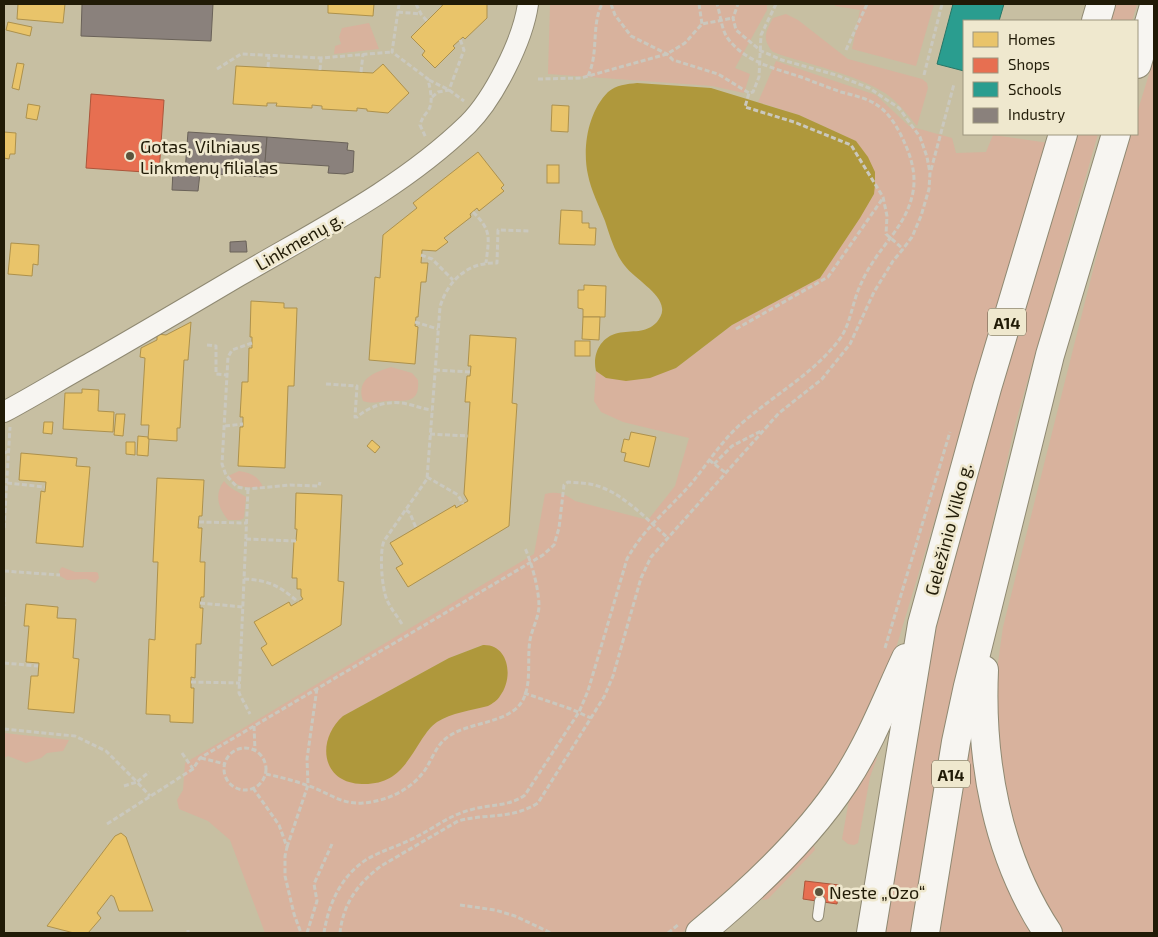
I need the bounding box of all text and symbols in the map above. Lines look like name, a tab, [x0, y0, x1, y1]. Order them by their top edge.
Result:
legend	[963, 20, 1138, 135]
text: Homes	[1008, 30, 1055, 48]
text: Shops	[1008, 55, 1050, 73]
text: Schools	[1008, 80, 1062, 98]
text: Industry	[1008, 105, 1065, 123]
place label: Gotas, Vilniaus Linkmenų filialas	[140, 135, 278, 178]
marker: Gotas, Vilniaus Linkmenų filialas	[124, 150, 136, 162]
street label: Linkmenų g.	[251, 207, 347, 275]
road number: A14	[988, 308, 1026, 336]
street label: Geležinio Vilko g.	[920, 460, 976, 598]
road number: A14	[932, 761, 970, 788]
place label: Neste „Ozo“	[829, 881, 925, 903]
marker: Neste „Ozo“	[813, 886, 825, 898]

